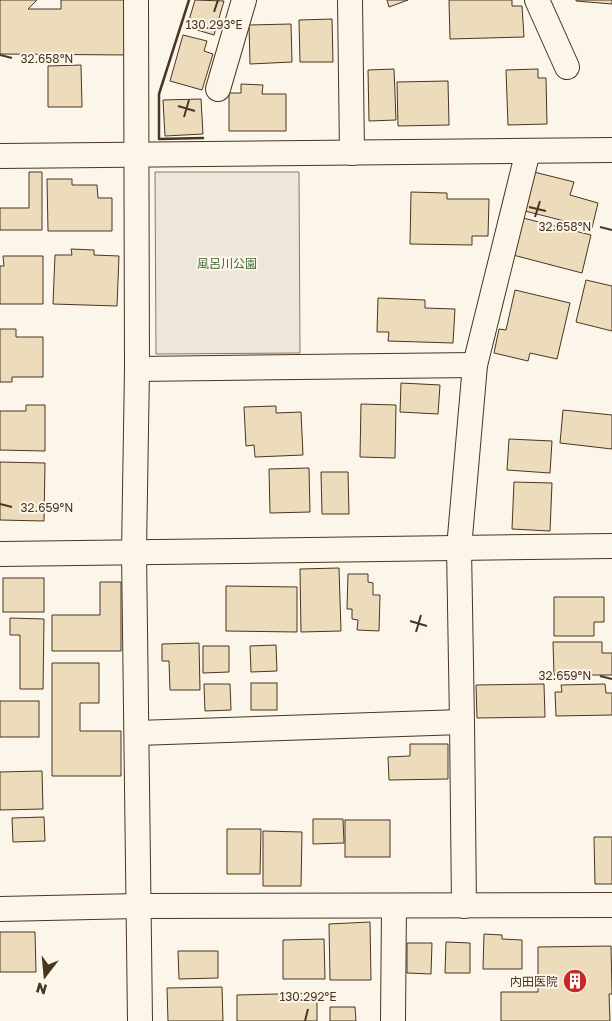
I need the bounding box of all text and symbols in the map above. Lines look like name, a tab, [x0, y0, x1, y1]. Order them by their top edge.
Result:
text: 130.293°E	[185, 17, 243, 32]
text: 32.658°N	[21, 51, 73, 66]
text: 32.658°N	[539, 219, 591, 234]
park label: 風呂川公園	[197, 256, 257, 271]
text: 32.659°N	[21, 500, 73, 515]
text: 32.659°N	[539, 668, 591, 683]
north arrow	[20, 951, 70, 1001]
building icon: 内田医院	[562, 968, 588, 994]
place label: 内田医院	[510, 974, 558, 989]
text: N	[34, 979, 49, 999]
text: 130.292°E	[279, 989, 337, 1004]

